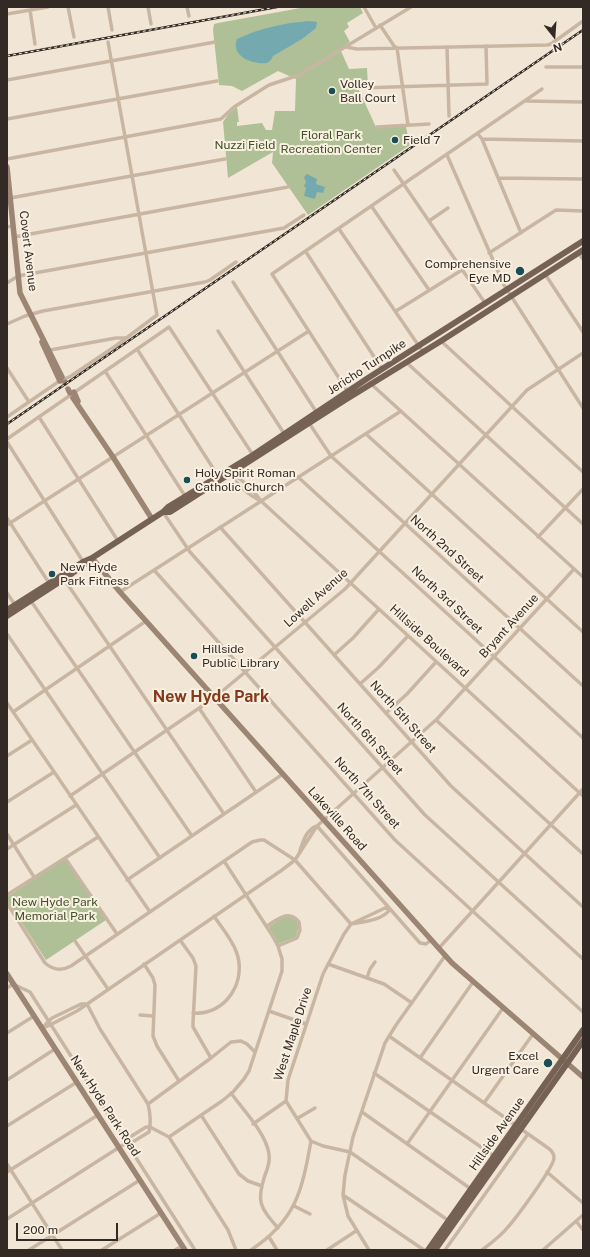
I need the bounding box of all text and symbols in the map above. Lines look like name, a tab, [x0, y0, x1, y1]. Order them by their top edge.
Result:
north arrow	[534, 16, 574, 56]
text: N	[552, 40, 563, 54]
place label: Volley Ball Court	[340, 77, 396, 105]
marker: Volley Ball Court	[327, 86, 337, 96]
park label: Floral Park Recreation Center	[281, 128, 381, 156]
place label: Field 7	[403, 133, 441, 147]
marker: Field 7	[390, 135, 400, 145]
park label: Nuzzi Field	[215, 138, 275, 152]
street label: Covert Avenue	[16, 210, 40, 292]
place label: Comprehensive Eye MD	[425, 257, 511, 285]
marker: Comprehensive Eye MD	[514, 265, 526, 277]
street label: Jericho Turnpike	[325, 336, 409, 398]
place label: Holy Spirit Roman Catholic Church	[195, 466, 296, 494]
marker: Holy Spirit Roman Catholic Church	[182, 475, 192, 485]
street label: North 2nd Street	[407, 512, 487, 586]
place label: New Hyde Park Fitness	[60, 560, 129, 588]
street label: North 3rd Street	[408, 563, 486, 637]
street label: Lowell Avenue	[281, 566, 351, 630]
marker: New Hyde Park Fitness	[47, 569, 57, 579]
street label: Bryant Avenue	[476, 591, 542, 661]
street label: Hillside Boulevard	[387, 602, 471, 680]
place label: Hillside Public Library	[202, 642, 279, 670]
marker: Hillside Public Library	[189, 651, 199, 661]
street label: North 5th Street	[367, 678, 439, 756]
district label: New Hyde Park	[153, 687, 269, 707]
street label: North 6th Street	[334, 700, 406, 778]
street label: North 7th Street	[331, 754, 403, 832]
street label: Lakeville Road	[305, 784, 369, 854]
park label: New Hyde Park Memorial Park	[12, 895, 98, 923]
street label: West Maple Drive	[271, 986, 315, 1082]
place label: Excel Urgent Care	[472, 1049, 539, 1077]
street label: New Hyde Park Road	[67, 1053, 143, 1159]
marker: Excel Urgent Care	[542, 1057, 554, 1069]
street label: Hillside Avenue	[466, 1095, 528, 1173]
scale bar	[18, 1215, 120, 1241]
text: 200 m	[23, 1223, 58, 1237]

